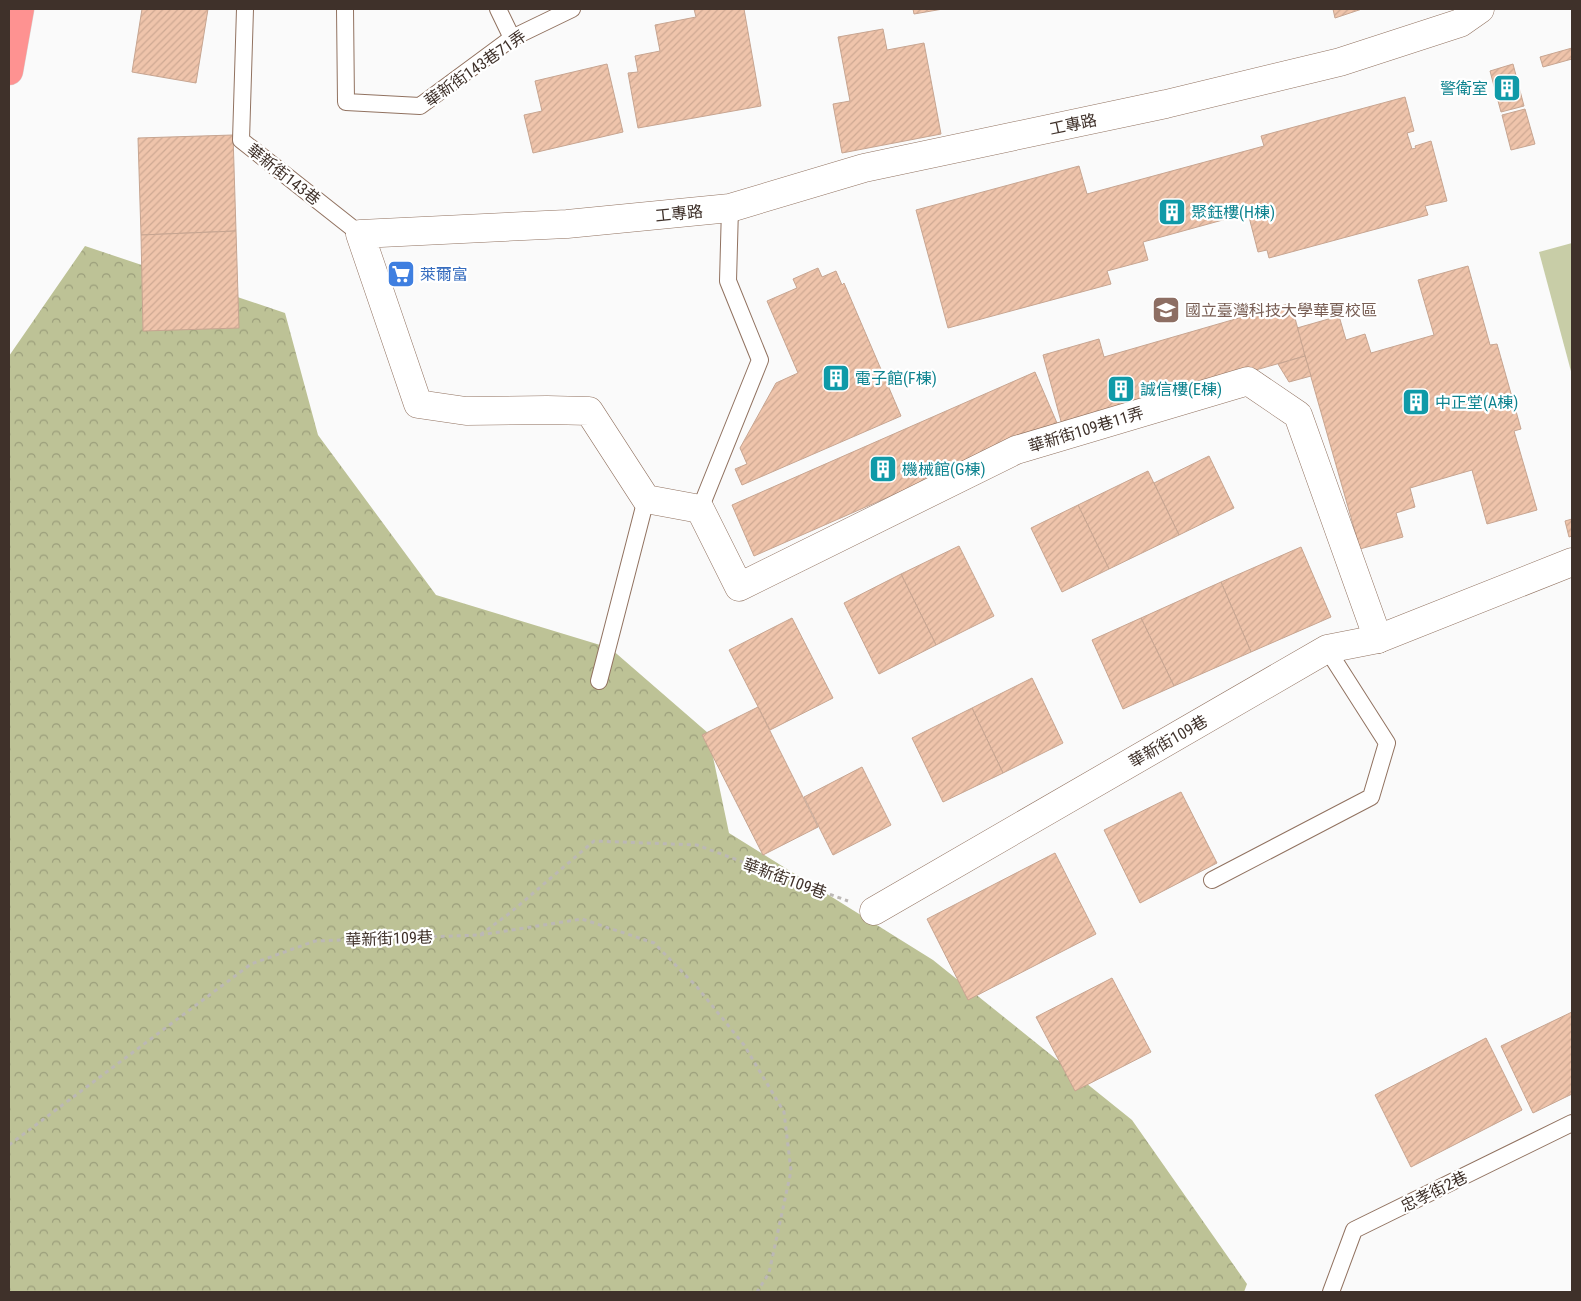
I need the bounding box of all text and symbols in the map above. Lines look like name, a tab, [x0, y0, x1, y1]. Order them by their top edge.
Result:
street label: 華新街143巷71弄	[421, 26, 530, 110]
building icon: 警衛室	[1492, 73, 1522, 103]
place label: 警衛室	[1440, 79, 1488, 98]
street label: 工專路	[1048, 110, 1099, 139]
street label: 華新街143巷	[243, 140, 324, 209]
building icon: 聚鈺樓(H棟)	[1157, 197, 1187, 227]
street label: 工專路	[654, 202, 704, 225]
place label: 聚鈺樓(H棟)	[1191, 203, 1275, 222]
supermarket icon: 萊爾富	[386, 259, 416, 289]
place label: 萊爾富	[420, 265, 468, 284]
school or university icon: 國立臺灣科技大學華夏校區	[1151, 295, 1181, 325]
place label: 國立臺灣科技大學華夏校區	[1185, 301, 1377, 320]
building icon: 電子館(F棟)	[821, 363, 851, 393]
place label: 電子館(F棟)	[855, 369, 937, 388]
building icon: 誠信樓(E棟)	[1106, 374, 1136, 404]
place label: 誠信樓(E棟)	[1140, 380, 1222, 399]
building icon: 中正堂(A棟)	[1401, 387, 1431, 417]
place label: 中正堂(A棟)	[1435, 393, 1518, 412]
street label: 華新街109巷11弄	[1026, 403, 1146, 456]
building icon: 機械館(G棟)	[868, 454, 898, 484]
place label: 機械館(G棟)	[902, 460, 986, 479]
street label: 華新街109巷	[1126, 711, 1211, 772]
street label: 華新街109巷	[740, 855, 829, 902]
street label: 華新街109巷	[345, 927, 433, 950]
street label: 忠孝街2巷	[1398, 1167, 1471, 1216]

